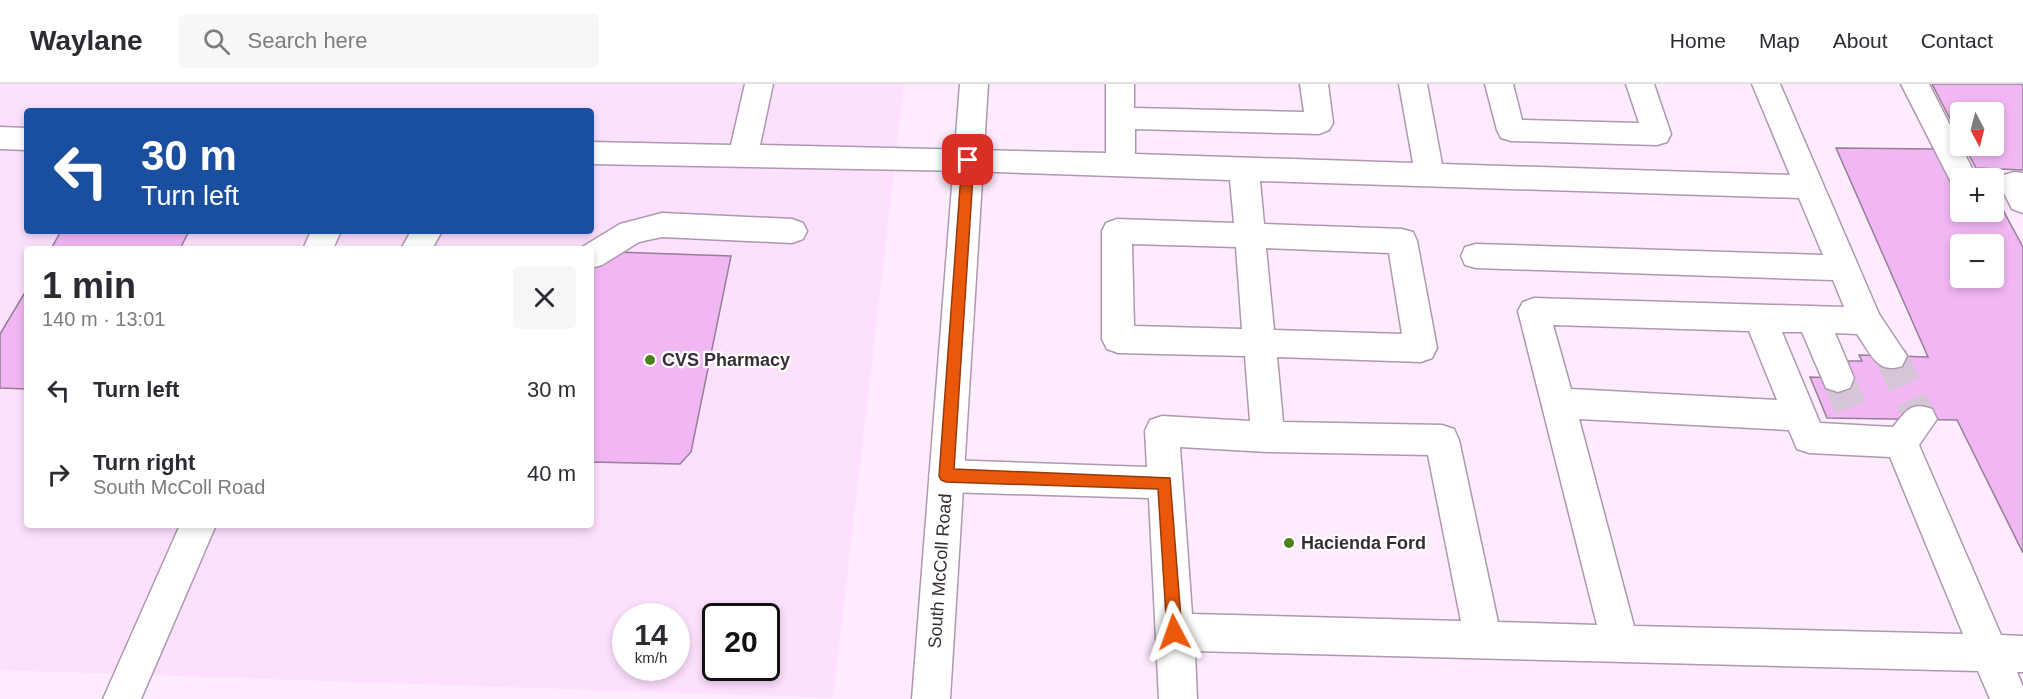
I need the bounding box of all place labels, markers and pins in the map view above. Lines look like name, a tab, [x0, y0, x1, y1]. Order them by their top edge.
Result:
pin	[942, 134, 993, 185]
place label: CVS Pharmacy	[662, 350, 790, 370]
marker: CVS Pharmacy	[643, 353, 657, 367]
place label: Hacienda Ford	[1301, 533, 1426, 553]
marker: Hacienda Ford	[1282, 536, 1296, 550]

